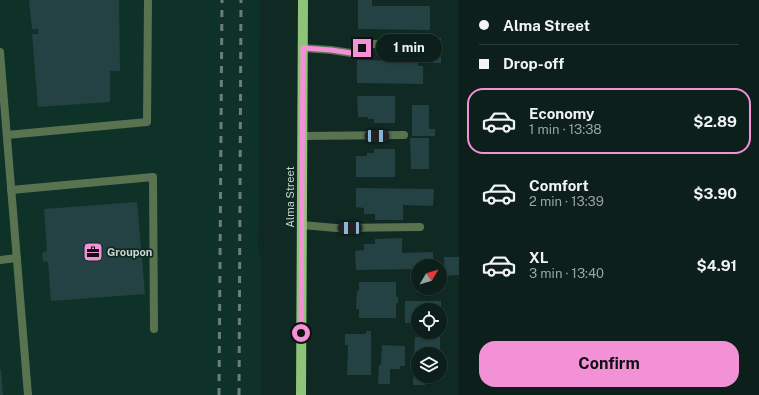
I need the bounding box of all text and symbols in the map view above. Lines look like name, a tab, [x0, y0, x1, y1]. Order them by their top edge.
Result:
text: Alma Street	[503, 17, 590, 34]
callout: 1 min	[376, 34, 442, 62]
route end	[353, 39, 371, 57]
text: 1 min	[393, 40, 425, 55]
text: Drop-off	[503, 55, 564, 72]
icon: car	[481, 103, 517, 139]
text: Economy	[529, 105, 594, 122]
text: $2.89	[693, 113, 737, 130]
text: 1 min · 13:38	[529, 122, 602, 137]
car	[365, 130, 389, 142]
street label: Alma Street	[284, 166, 296, 228]
icon: car	[481, 175, 517, 211]
text: Comfort	[529, 177, 589, 194]
text: $3.90	[693, 185, 737, 202]
text: 2 min · 13:39	[529, 194, 604, 209]
car	[338, 222, 362, 234]
office icon: Groupon	[82, 241, 104, 263]
place label: Groupon	[107, 246, 152, 258]
icon: car	[481, 247, 517, 283]
text: XL	[529, 249, 548, 266]
text: $4.91	[697, 257, 737, 274]
north arrow	[411, 259, 447, 295]
map controls	[411, 259, 447, 383]
text: 3 min · 13:40	[529, 266, 604, 281]
button: locate	[411, 303, 447, 339]
route start	[292, 324, 310, 342]
button: Confirm	[479, 341, 739, 387]
button: layers	[411, 347, 447, 383]

